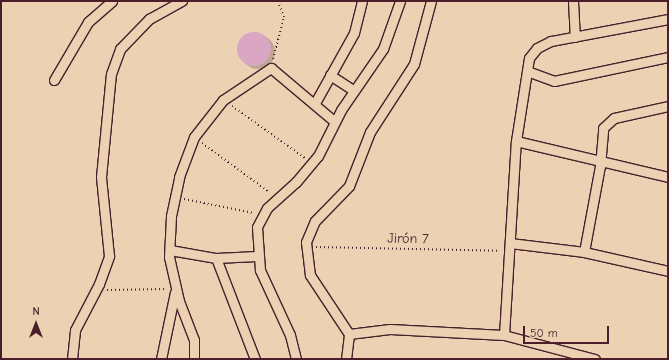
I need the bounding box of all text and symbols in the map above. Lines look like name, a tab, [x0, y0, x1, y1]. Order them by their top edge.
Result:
street label: Jirón 7	[387, 230, 429, 248]
north arrow	[16, 304, 56, 344]
text: N	[32, 305, 40, 318]
scale bar	[525, 318, 611, 344]
text: 50 m	[530, 326, 558, 340]

